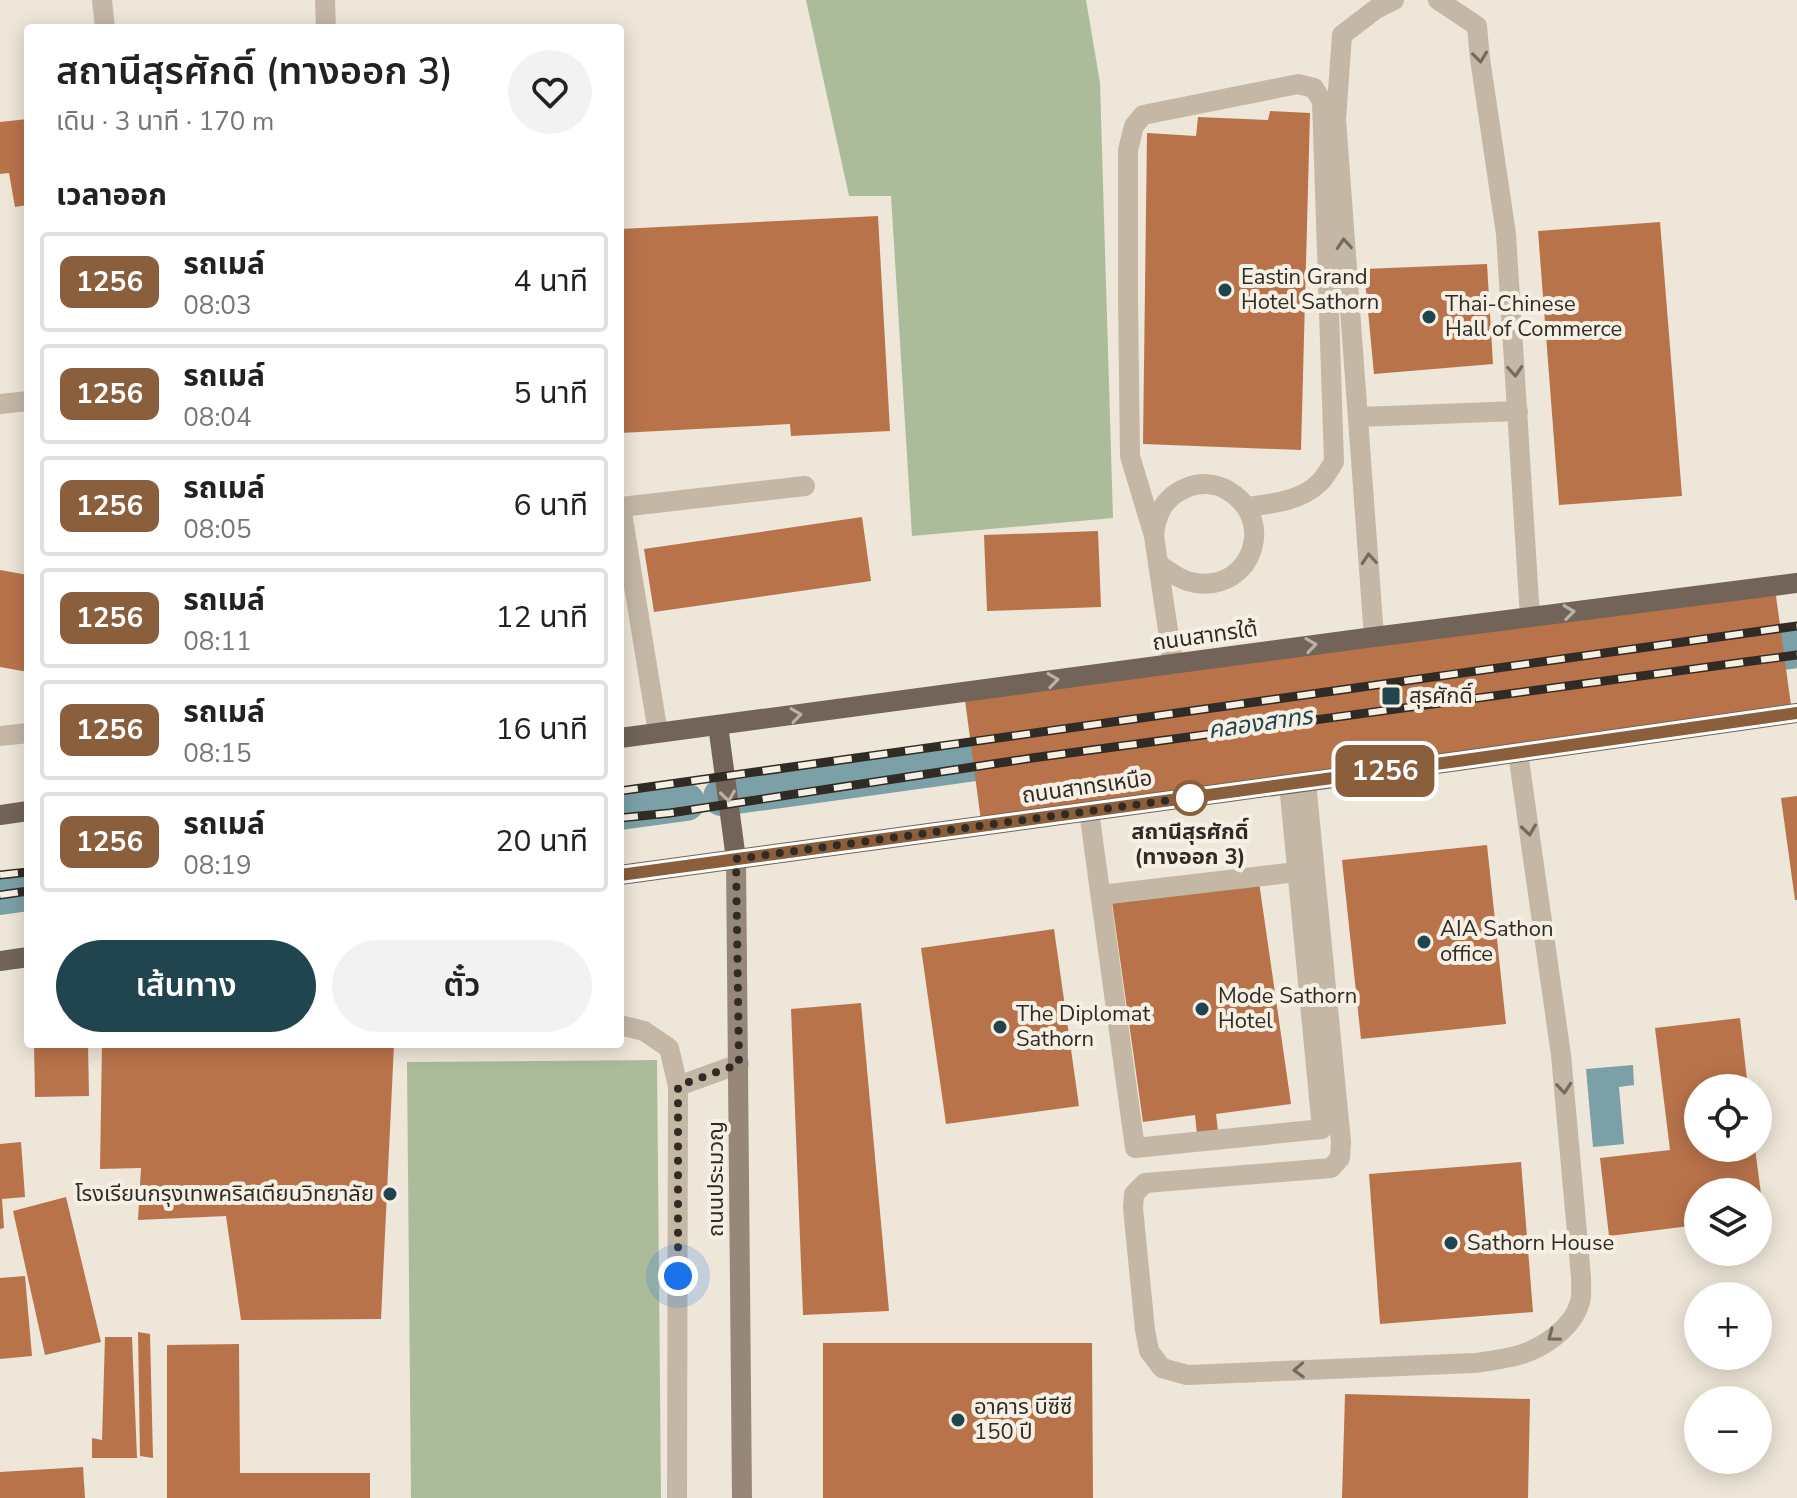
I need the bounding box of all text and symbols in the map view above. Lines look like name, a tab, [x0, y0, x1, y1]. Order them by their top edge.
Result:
text: สถานีสุรศักดิ์ (ทางออก 3)	[56, 46, 453, 97]
button: heart	[508, 50, 592, 134]
one-way arrow	[1471, 51, 1488, 64]
text: เดิน · 3 นาที · 170 m	[56, 104, 274, 139]
text: เวลาออก	[56, 175, 167, 216]
one-way arrow	[1336, 237, 1353, 250]
text: รถเมล์	[183, 244, 265, 285]
text: 4 นาที	[513, 261, 588, 302]
place label: Eastin Grand Hotel Sathorn	[1241, 262, 1379, 317]
text: 1256	[76, 263, 143, 301]
marker: Eastin Grand Hotel Sathorn	[1216, 281, 1234, 299]
text: 08:03	[183, 288, 252, 323]
place label: Thai-Chinese Hall of Commerce	[1445, 289, 1622, 344]
marker: Thai-Chinese Hall of Commerce	[1420, 308, 1438, 326]
text: รถเมล์	[183, 356, 265, 397]
one-way arrow	[1506, 365, 1523, 378]
text: 5 นาที	[513, 373, 588, 414]
text: 1256	[76, 375, 143, 413]
text: 08:04	[183, 400, 252, 435]
text: รถเมล์	[183, 468, 265, 509]
text: 6 นาที	[513, 485, 588, 526]
text: 1256	[76, 487, 143, 525]
text: 08:05	[183, 512, 252, 547]
one-way arrow	[1361, 552, 1378, 565]
text: รถเมล์	[183, 580, 265, 621]
text: 12 นาที	[495, 597, 588, 638]
text: 1256	[76, 599, 143, 637]
one-way arrow	[1562, 604, 1576, 621]
street label: ถนนสาทรใต้	[1150, 614, 1260, 658]
text: 08:11	[183, 624, 252, 659]
one-way arrow	[1304, 637, 1318, 654]
one-way arrow	[1046, 672, 1060, 689]
place label: สุรศักดิ์	[1409, 681, 1473, 711]
marker: สุรศักดิ์	[1380, 685, 1402, 707]
text: รถเมล์	[183, 692, 265, 733]
water label: คลองสาทร	[1206, 700, 1316, 746]
one-way arrow	[789, 707, 802, 724]
text: 16 นาที	[495, 709, 588, 750]
text: 1256	[76, 711, 143, 749]
text: 08:15	[183, 736, 252, 771]
line badge: 1256	[1329, 745, 1441, 797]
text: 1256	[1351, 752, 1419, 790]
street label: ถนนสาทรเหนือ	[1020, 763, 1154, 811]
marker: สถานีสุรศักดิ์ (ทางออก 3)	[1173, 781, 1207, 815]
one-way arrow	[719, 790, 736, 803]
text: รถเมล์	[183, 804, 265, 845]
place label: สถานีสุรศักดิ์ (ทางออก 3)	[1131, 817, 1250, 872]
text: 20 นาที	[495, 821, 588, 862]
text: 1256	[76, 823, 143, 861]
one-way arrow	[1520, 823, 1537, 837]
text: 08:19	[183, 848, 252, 883]
place label: AIA Sathon office	[1440, 914, 1553, 969]
marker: AIA Sathon office	[1415, 933, 1433, 951]
button: เส้นทาง	[56, 940, 316, 1032]
button: ตั๋ว	[332, 940, 592, 1032]
place label: Mode Sathorn Hotel	[1218, 981, 1357, 1036]
place label: The Diplomat Sathorn	[1016, 999, 1150, 1054]
marker: Mode Sathorn Hotel	[1193, 1000, 1211, 1018]
marker: The Diplomat Sathorn	[991, 1018, 1009, 1036]
map controls	[1684, 1074, 1772, 1474]
button: locate	[1684, 1074, 1772, 1162]
one-way arrow	[1555, 1082, 1572, 1095]
street label: ถนนประมวญ	[701, 1121, 731, 1237]
button: layers	[1684, 1178, 1772, 1266]
place label: โรงเรียนกรุงเทพคริสเตียนวิทยาลัย	[75, 1179, 374, 1209]
marker: โรงเรียนกรุงเทพคริสเตียนวิทยาลัย	[381, 1185, 399, 1203]
place label: Sathorn House	[1467, 1228, 1614, 1258]
marker: Sathorn House	[1442, 1234, 1460, 1252]
your location	[658, 1256, 698, 1296]
button: +	[1684, 1282, 1772, 1370]
one-way arrow	[1547, 1327, 1562, 1341]
one-way arrow	[1292, 1362, 1305, 1379]
button: −	[1684, 1386, 1772, 1474]
place label: อาคาร บีซีซี 150 ปี	[974, 1392, 1072, 1447]
marker: อาคาร บีซีซี 150 ปี	[949, 1411, 967, 1429]

